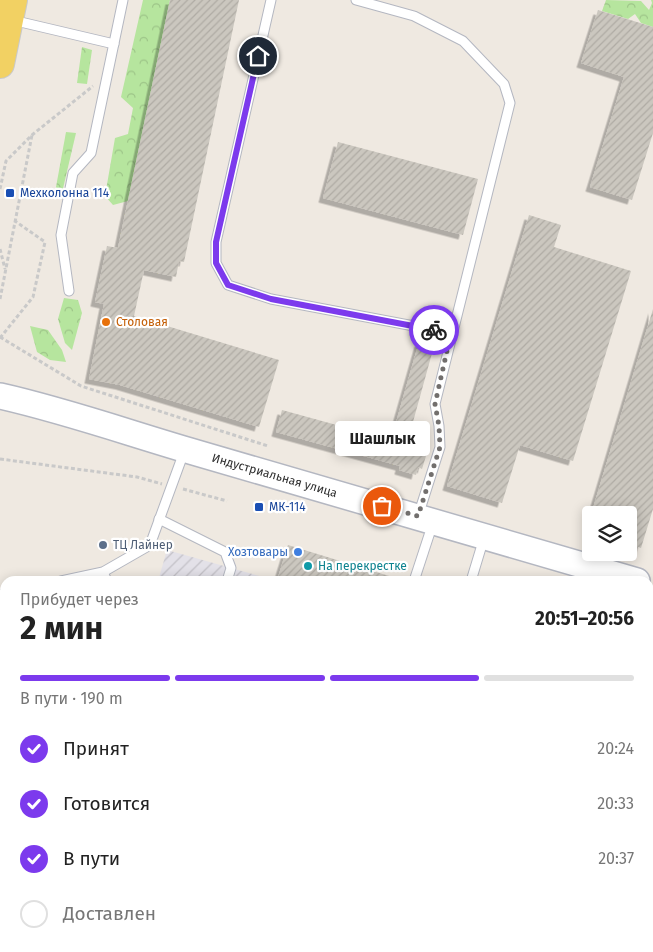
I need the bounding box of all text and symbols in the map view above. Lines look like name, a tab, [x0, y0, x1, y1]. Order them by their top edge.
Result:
pin	[237, 35, 279, 77]
icon: home	[244, 42, 272, 70]
place label: Мехколонна 114	[20, 186, 110, 200]
marker: Мехколонна 114	[4, 187, 16, 199]
courier	[409, 305, 459, 355]
place label: Столовая	[116, 315, 168, 329]
marker: Столовая	[100, 316, 112, 328]
icon: bike	[420, 316, 448, 344]
callout: Шашлык	[334, 421, 430, 456]
text: Шашлык	[350, 429, 415, 448]
street label: Индустриальная улица	[210, 451, 339, 500]
pin	[361, 485, 403, 527]
icon: bag	[368, 492, 396, 520]
place label: МК-114	[269, 500, 306, 514]
marker: МК-114	[253, 501, 265, 513]
map controls	[582, 506, 637, 561]
button: layers	[582, 506, 637, 561]
place label: ТЦ Лайнер	[113, 538, 173, 552]
marker: ТЦ Лайнер	[97, 539, 109, 551]
place label: Хозтовары	[228, 545, 288, 559]
marker: Хозтовары	[292, 546, 304, 558]
place label: На перекрестке	[318, 559, 407, 573]
marker: На перекрестке	[302, 560, 314, 572]
text: Прибудет через	[20, 590, 139, 609]
text: 20:51–20:56	[535, 607, 634, 630]
text: 2 мин	[20, 609, 103, 647]
text: В пути · 190 m	[20, 689, 123, 708]
icon: check	[20, 735, 48, 763]
text: Принят	[63, 737, 129, 760]
text: 20:24	[597, 739, 634, 758]
icon: check	[20, 790, 48, 818]
text: Готовится	[63, 792, 150, 815]
text: 20:33	[597, 794, 634, 813]
icon: check	[20, 845, 48, 873]
text: В пути	[63, 847, 120, 870]
text: 20:37	[598, 849, 634, 868]
text: Доставлен	[63, 902, 156, 925]

